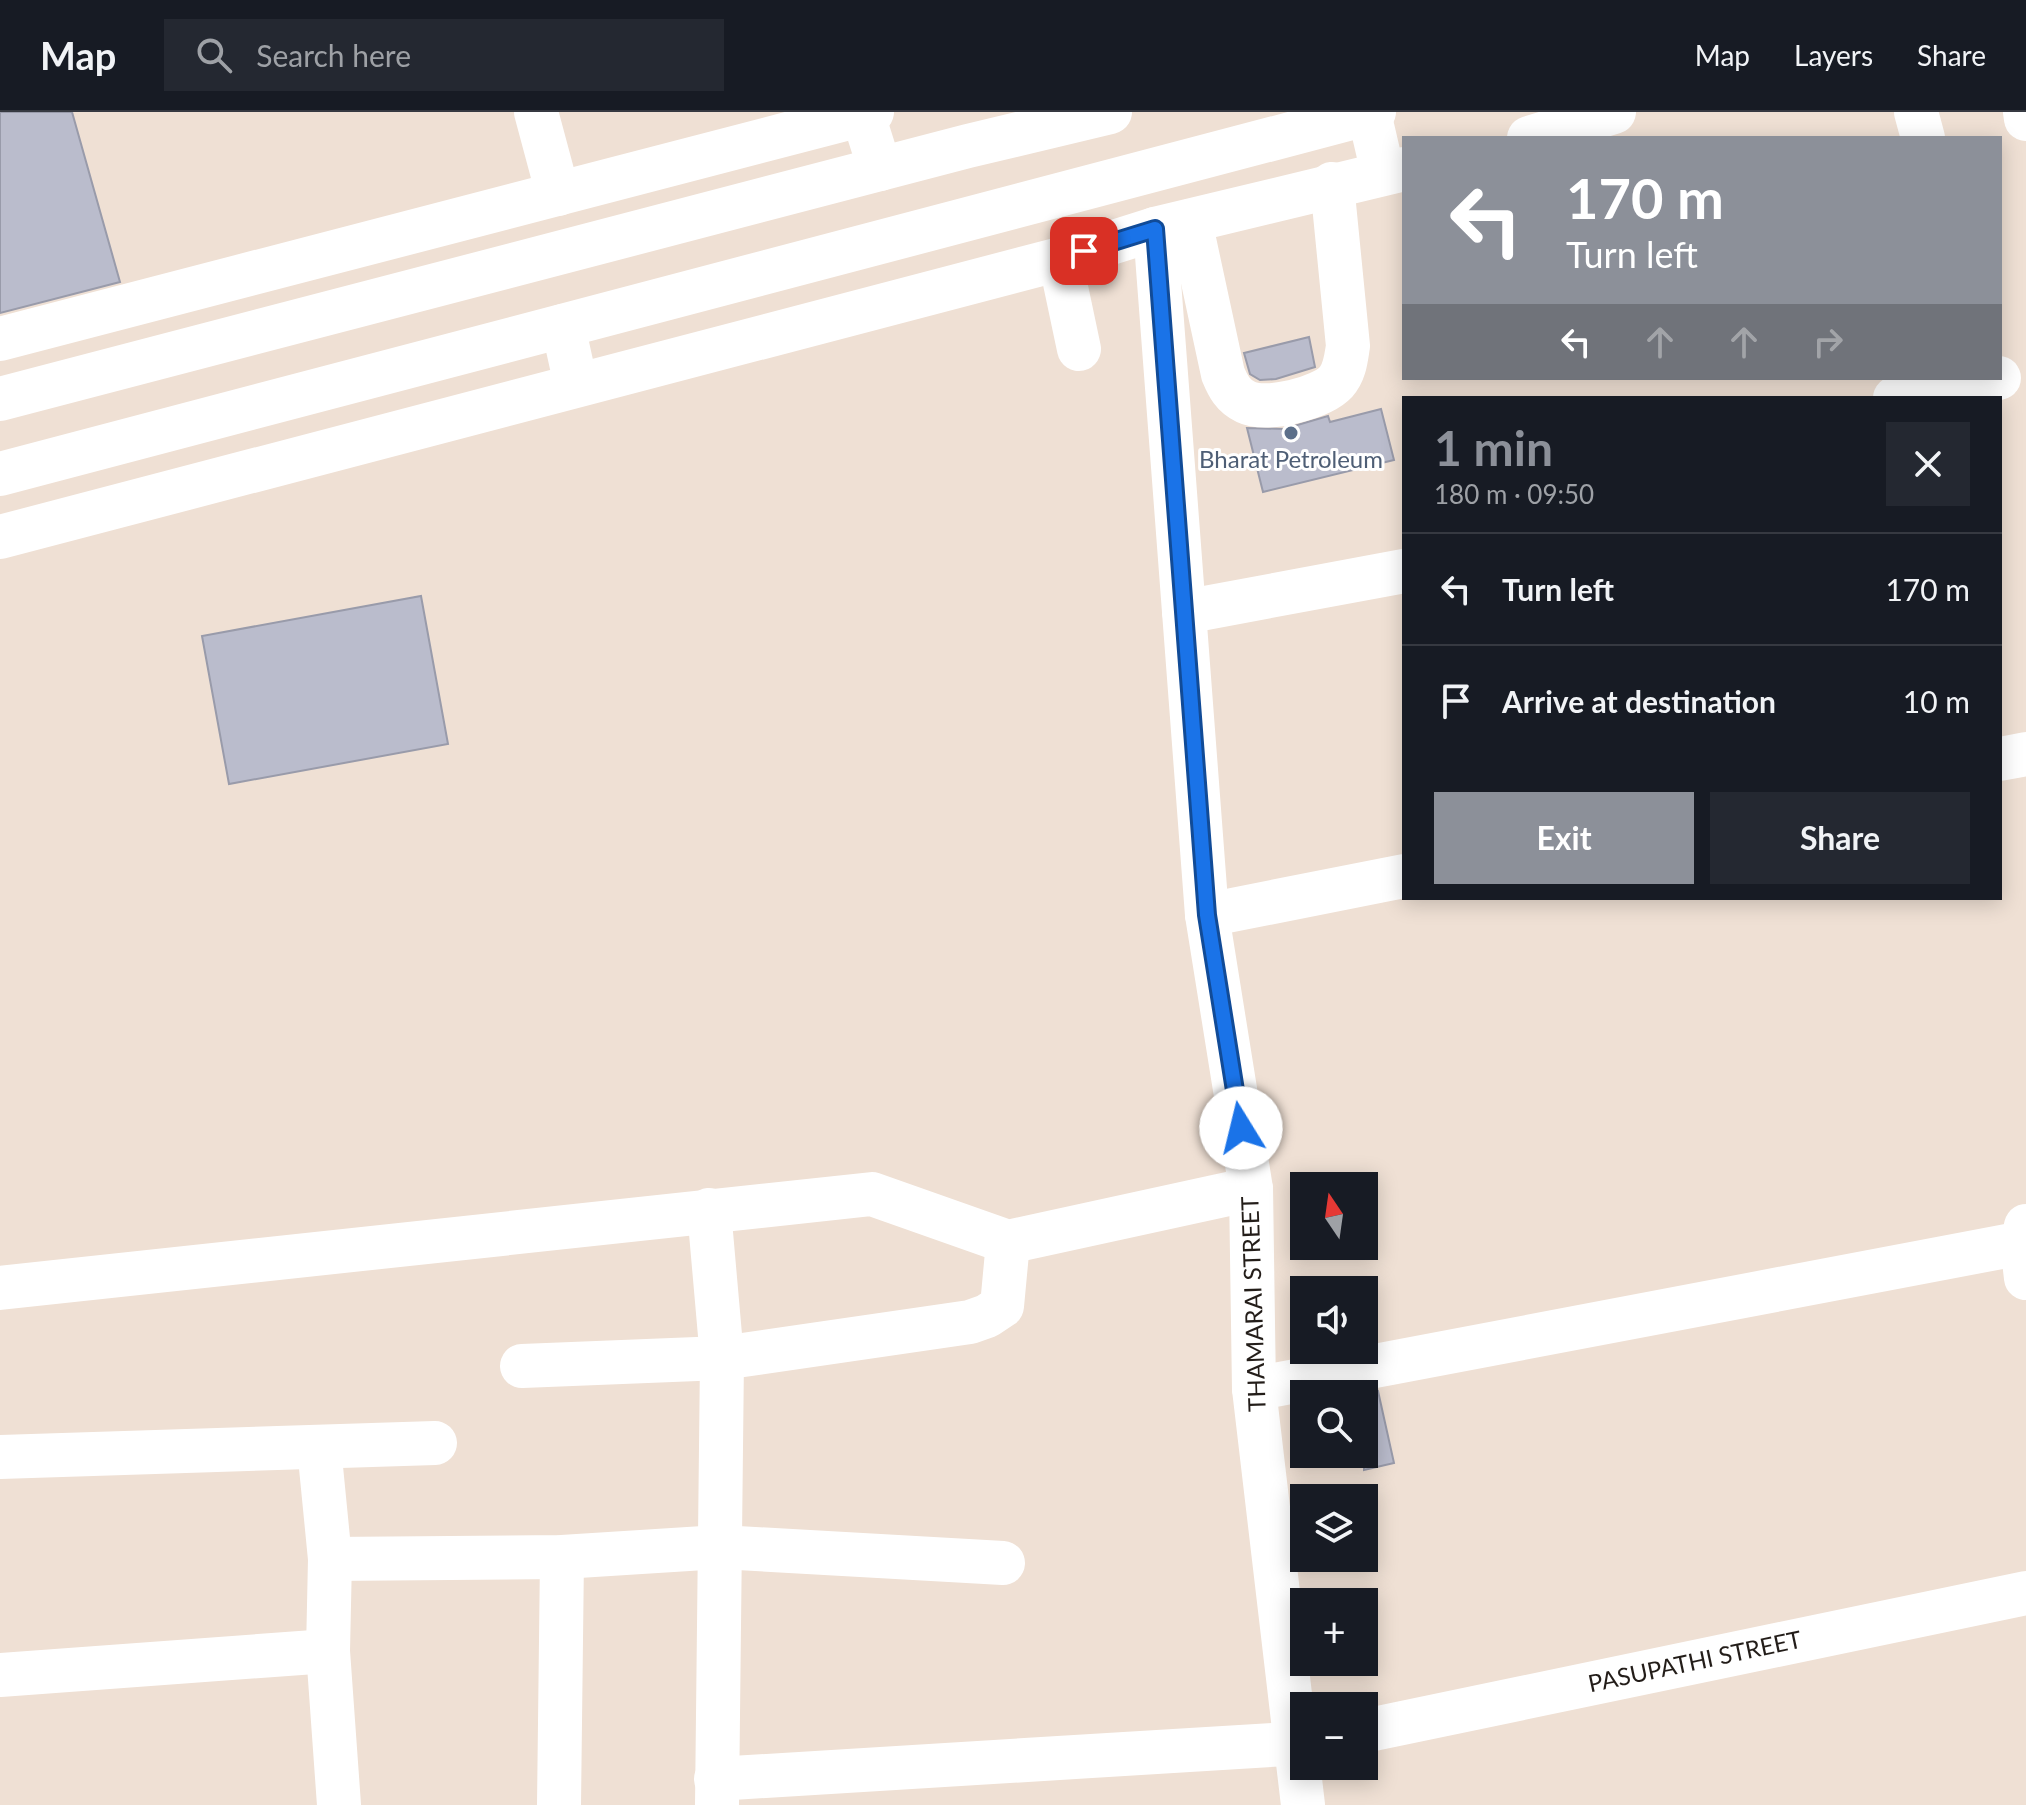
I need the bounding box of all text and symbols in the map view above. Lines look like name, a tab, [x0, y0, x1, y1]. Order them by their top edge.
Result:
search box	[164, 19, 724, 91]
text: Map	[40, 32, 116, 78]
icon: search	[192, 33, 236, 77]
text: Search here	[256, 37, 411, 73]
text: Map	[1695, 38, 1750, 72]
text: Layers	[1794, 38, 1873, 72]
text: Share	[1917, 38, 1986, 72]
text: 170 m	[1566, 164, 1724, 231]
icon: left	[1434, 168, 1538, 272]
pin	[1050, 217, 1118, 285]
icon: arrive	[1062, 229, 1106, 273]
text: Turn left	[1566, 232, 1698, 276]
icon: left	[1554, 320, 1598, 364]
icon: ahead	[1638, 320, 1682, 364]
icon: ahead	[1722, 320, 1766, 364]
icon: right	[1806, 320, 1850, 364]
text: 1 min	[1434, 419, 1553, 476]
button: close	[1886, 422, 1970, 506]
marker: Bharat Petroleum	[1282, 424, 1300, 442]
place label: Bharat Petroleum	[1199, 444, 1383, 473]
text: 180 m · 09:50	[1434, 478, 1594, 510]
icon: left	[1434, 567, 1478, 611]
text: Turn left	[1502, 571, 1614, 607]
text: 170 m	[1885, 571, 1970, 607]
icon: arrive	[1434, 679, 1478, 723]
text: Arrive at destination	[1502, 683, 1776, 719]
text: 10 m	[1903, 683, 1970, 719]
button: Exit	[1434, 792, 1694, 884]
button: Share	[1710, 792, 1970, 884]
position arrow	[1199, 1086, 1283, 1170]
north arrow	[1290, 1172, 1378, 1260]
map controls	[1290, 1172, 1378, 1780]
street label: THAMARAI STREET	[1234, 1196, 1271, 1412]
button: sound	[1290, 1276, 1378, 1364]
button: search	[1290, 1380, 1378, 1468]
button: layers	[1290, 1484, 1378, 1572]
button: +	[1290, 1588, 1378, 1676]
street label: PASUPATHI STREET	[1585, 1624, 1804, 1697]
button: −	[1290, 1692, 1378, 1780]

